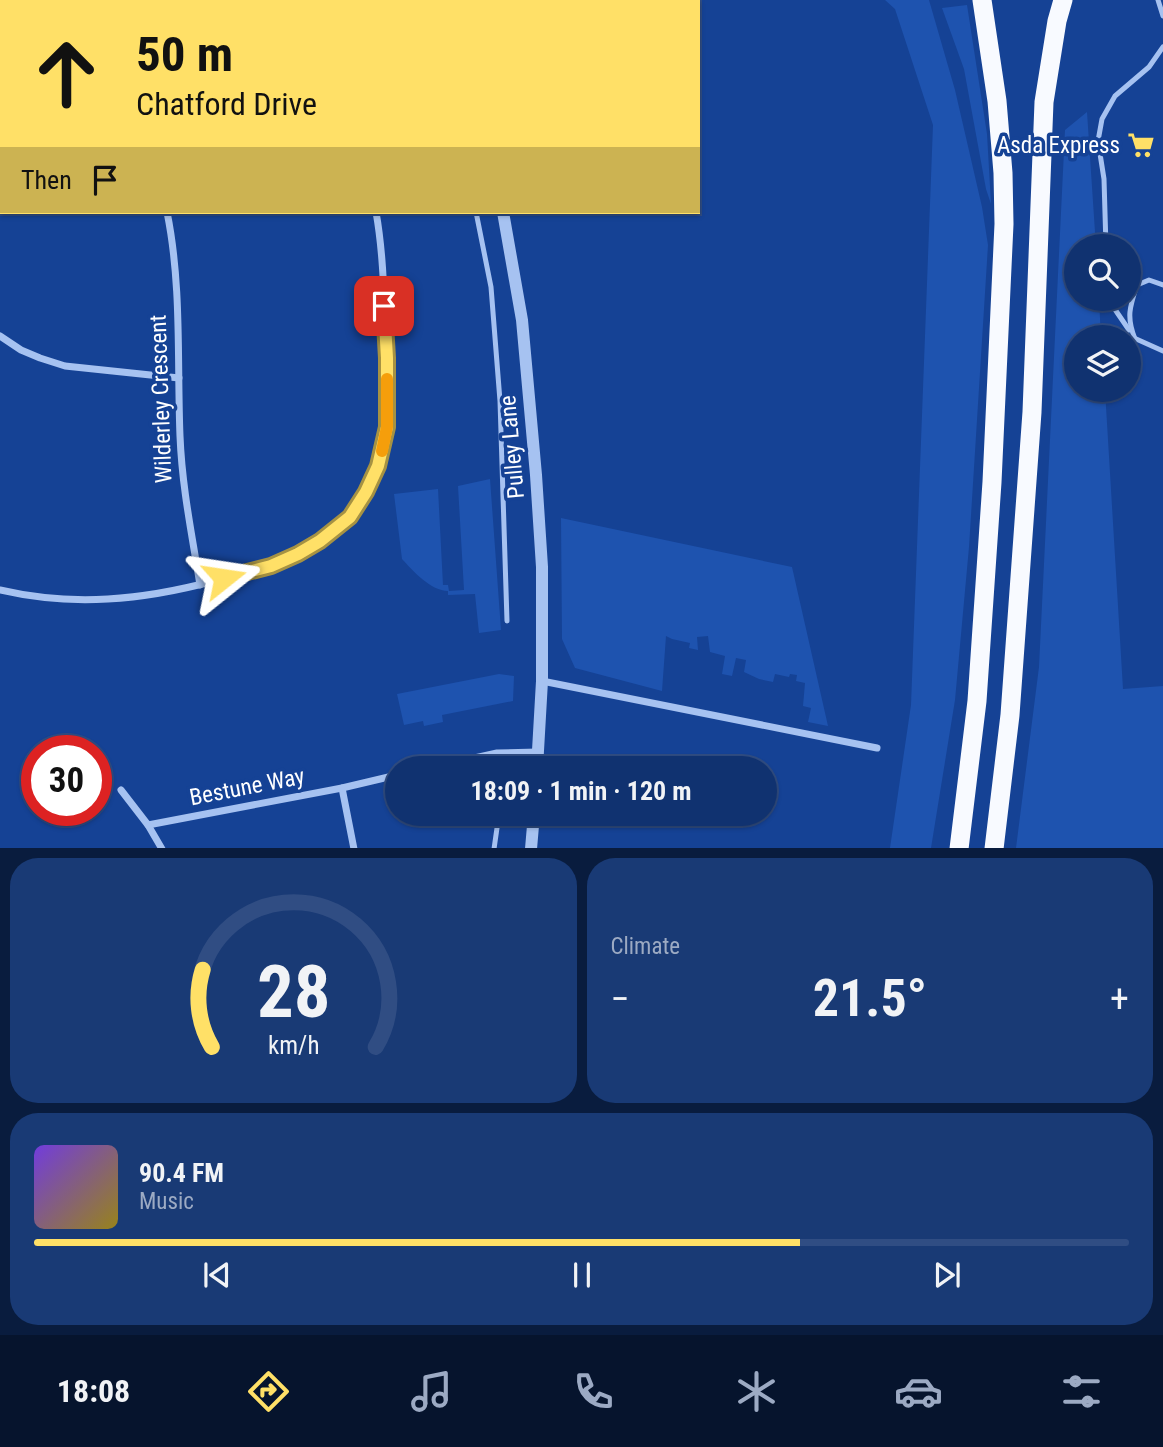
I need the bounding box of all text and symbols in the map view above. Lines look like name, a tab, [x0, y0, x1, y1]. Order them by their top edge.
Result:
text: 50 m	[136, 26, 233, 83]
icon: ahead	[21, 28, 112, 119]
text: Chatford Drive	[136, 85, 317, 123]
supermarket icon: Asda Express	[1126, 130, 1156, 160]
place label: Asda Express	[997, 132, 1120, 159]
icon: arrive	[86, 161, 124, 199]
text: Then	[21, 165, 72, 195]
map controls	[1064, 234, 1141, 402]
button: search	[1064, 234, 1141, 311]
pin	[354, 276, 414, 336]
icon: arrive	[365, 287, 403, 325]
street label: Wilderley Crescent	[145, 314, 177, 484]
button: layers	[1064, 325, 1141, 402]
street label: Pulley Lane	[494, 394, 530, 500]
position arrow	[187, 541, 261, 615]
speed limit sign: 30	[21, 735, 112, 826]
street label: Bestune Way	[187, 763, 307, 811]
text: 18:09 · 1 min · 120 m	[471, 776, 691, 806]
text: Climate	[611, 933, 680, 960]
text: 28	[256, 949, 330, 1035]
text: 21.5°	[813, 968, 927, 1029]
text: −	[611, 977, 630, 1021]
text: +	[1110, 977, 1129, 1021]
text: km/h	[268, 1030, 319, 1059]
text: 90.4 FM	[139, 1158, 224, 1188]
text: Music	[139, 1188, 194, 1215]
icon: previous	[198, 1256, 236, 1294]
icon: pause	[563, 1256, 601, 1294]
icon: next	[928, 1256, 966, 1294]
icon: directions	[244, 1367, 293, 1416]
icon: music	[407, 1367, 456, 1416]
icon: phone	[569, 1367, 618, 1416]
icon: climate	[732, 1367, 781, 1416]
icon: car	[894, 1367, 943, 1416]
icon: filters	[1057, 1367, 1106, 1416]
text: 18:08	[57, 1372, 130, 1410]

